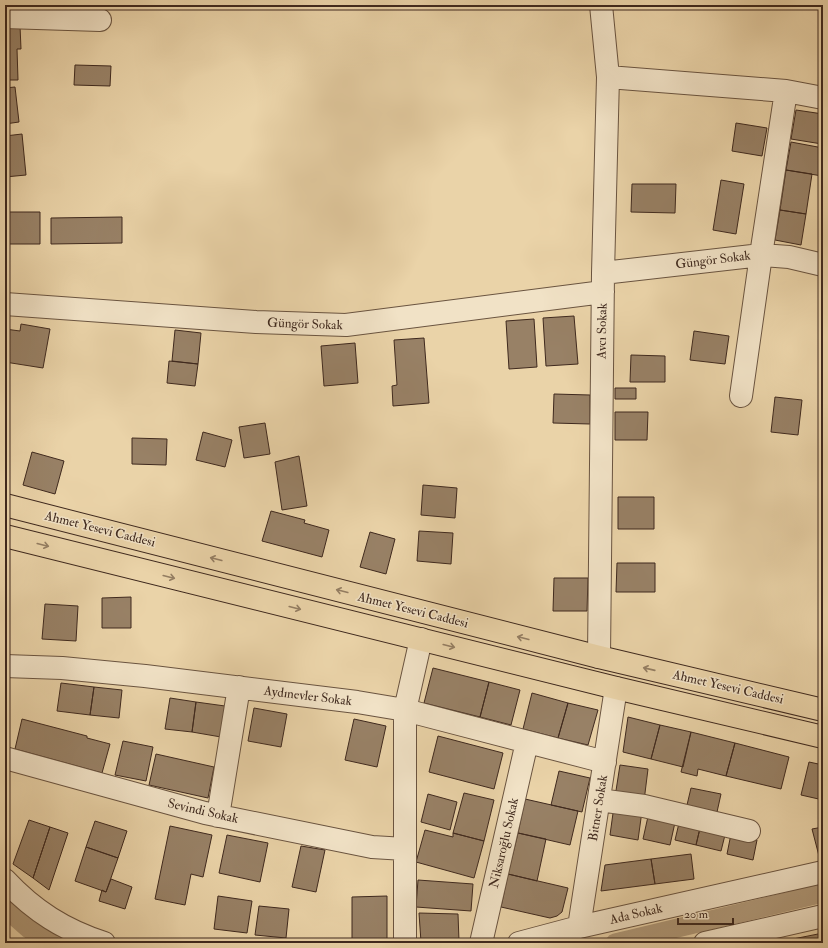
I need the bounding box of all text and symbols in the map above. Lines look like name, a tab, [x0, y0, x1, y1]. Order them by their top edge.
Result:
street label: Güngör Sokak	[674, 247, 752, 273]
street label: Avcı Sokak	[593, 302, 611, 360]
street label: Güngör Sokak	[267, 315, 344, 333]
street label: Ahmet Yesevi Caddesi	[42, 507, 157, 551]
one-way arrow	[36, 542, 49, 550]
one-way arrow	[210, 555, 223, 562]
one-way arrow	[162, 573, 175, 581]
one-way arrow	[336, 587, 349, 595]
street label: Ahmet Yesevi Caddesi	[355, 588, 470, 632]
one-way arrow	[288, 605, 301, 612]
one-way arrow	[516, 633, 529, 641]
one-way arrow	[442, 643, 455, 651]
one-way arrow	[642, 665, 655, 672]
street label: Ahmet Yesevi Caddesi	[670, 666, 786, 708]
street label: Aydınevler Sokak	[262, 683, 354, 710]
street label: Bitner Sokak	[585, 773, 611, 842]
street label: Sevindi Sokak	[166, 795, 241, 827]
street label: Niksaroğlu Sokak	[486, 796, 522, 890]
street label: Ada Sokak	[607, 900, 665, 928]
scale bar	[678, 900, 733, 926]
text: 20 m	[684, 907, 709, 922]

